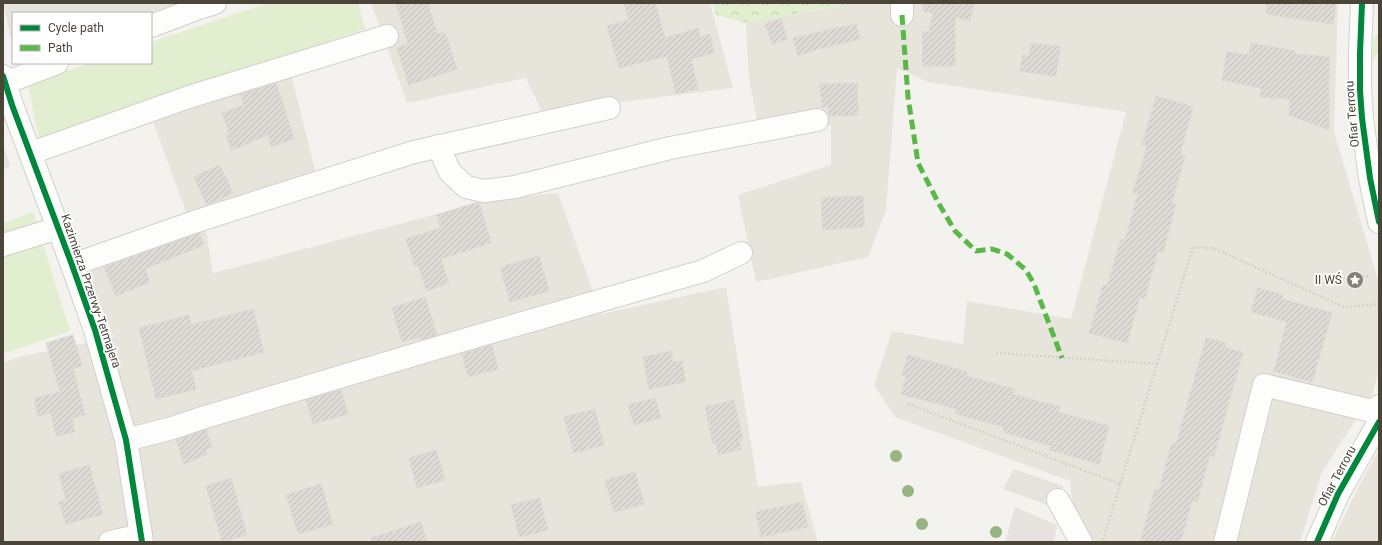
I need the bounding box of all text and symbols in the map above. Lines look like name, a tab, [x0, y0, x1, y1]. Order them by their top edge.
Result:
legend	[12, 12, 152, 64]
text: Cycle path	[48, 21, 104, 35]
text: Path	[48, 41, 73, 55]
street label: Ofiar Terroru	[1342, 80, 1362, 148]
street label: Kazimierza Przerwy-Tetmajera	[58, 212, 124, 370]
place icon: II WŚ	[1345, 270, 1365, 290]
place label: II WŚ	[1315, 272, 1342, 287]
street label: Ofiar Terroru	[1315, 443, 1359, 509]

